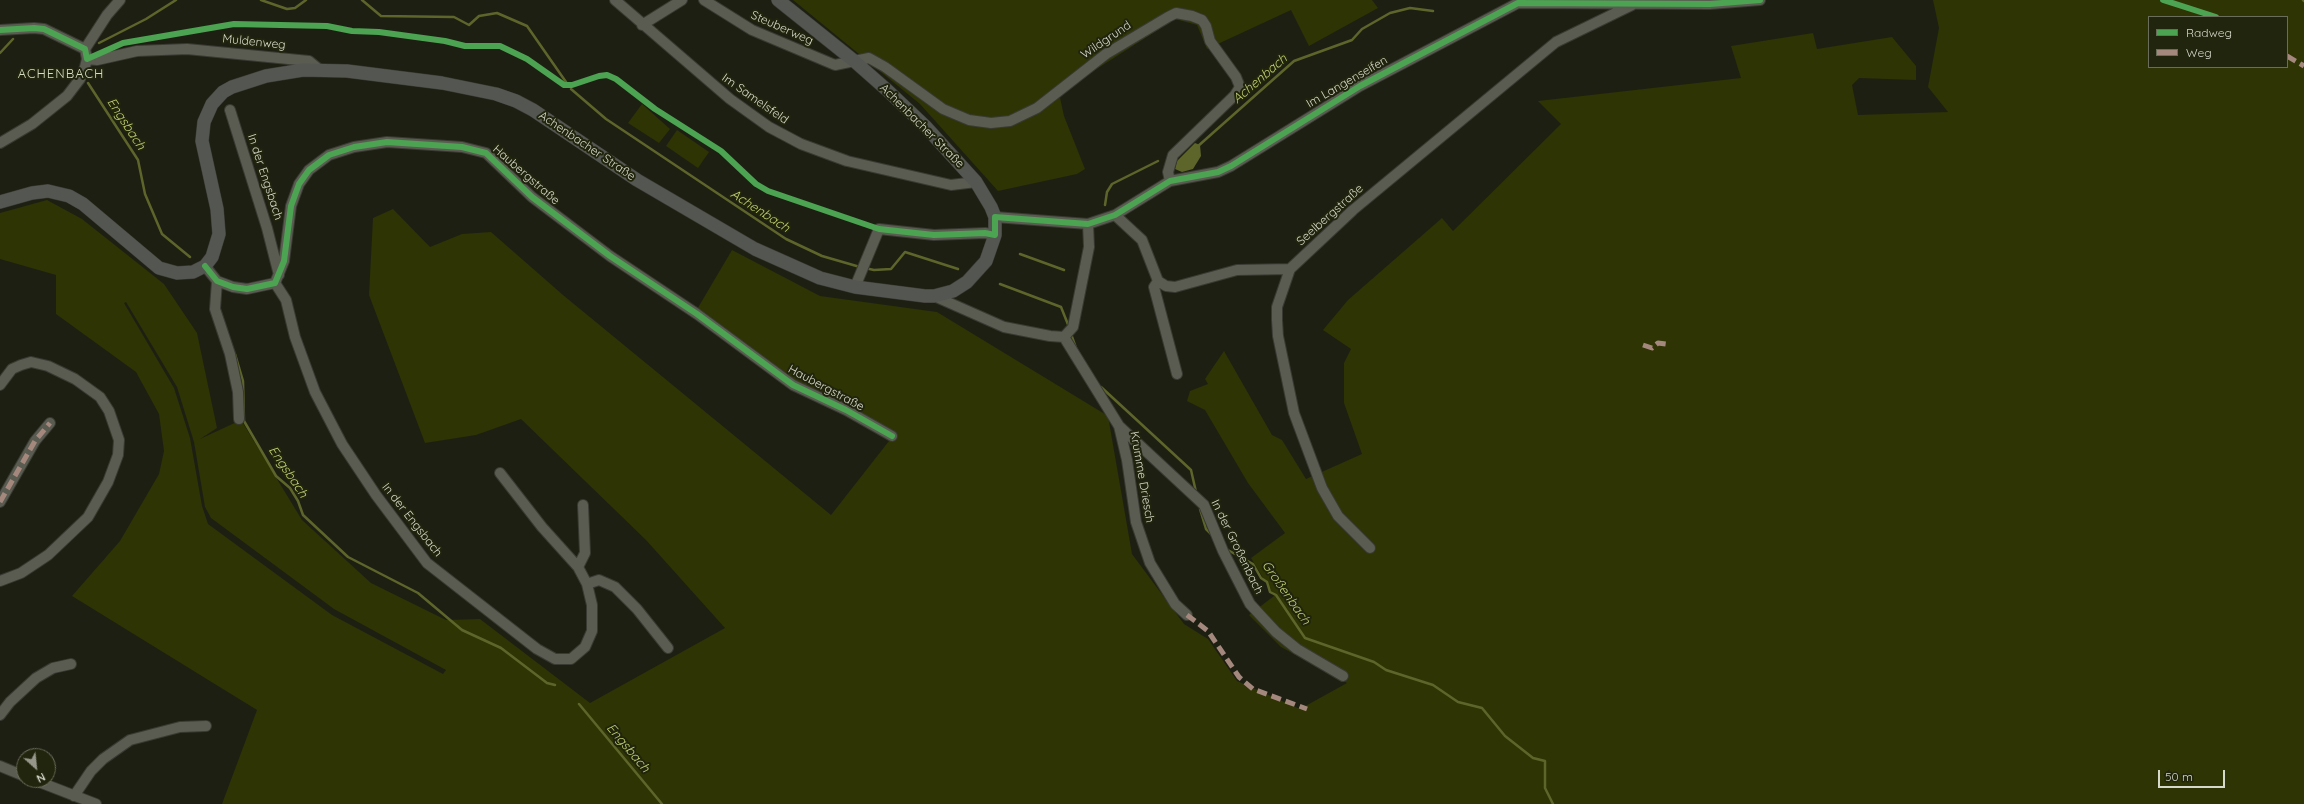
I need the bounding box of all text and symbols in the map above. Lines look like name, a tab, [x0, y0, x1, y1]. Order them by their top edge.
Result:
street label: Steuberweg	[749, 8, 815, 48]
legend	[2148, 16, 2288, 68]
street label: Wildgrund	[1078, 18, 1134, 62]
text: Radweg	[2186, 25, 2232, 40]
street label: Muldenweg	[222, 32, 286, 52]
text: Weg	[2186, 45, 2212, 60]
water label: Achenbach	[1230, 51, 1290, 107]
street label: Im Langenseifen	[1304, 53, 1390, 111]
district label: ACHENBACH	[18, 66, 104, 82]
street label: Im Samelsfeld	[719, 71, 791, 127]
street label: Achenbacher Straße	[877, 81, 967, 171]
water label: Engsbach	[103, 95, 149, 153]
street label: Achenbacher Straße	[536, 108, 638, 184]
street label: In der Engsbach	[244, 132, 286, 222]
street label: Haubergstraße	[490, 142, 562, 208]
street label: Seelbergstraße	[1294, 181, 1366, 249]
water label: Achenbach	[728, 186, 792, 236]
street label: Haubergstraße	[786, 362, 866, 414]
street label: Krumme Driesch	[1127, 430, 1157, 524]
water label: Engsbach	[265, 443, 311, 501]
street label: In der Engsbach	[379, 480, 445, 560]
street label: In der Großenbach	[1208, 497, 1266, 597]
water label: Großenbach	[1258, 558, 1314, 628]
water label: Engsbach	[603, 720, 653, 776]
north arrow	[16, 748, 56, 788]
scale bar	[2160, 762, 2227, 788]
text: 50 m	[2165, 769, 2193, 784]
text: N	[34, 770, 48, 786]

